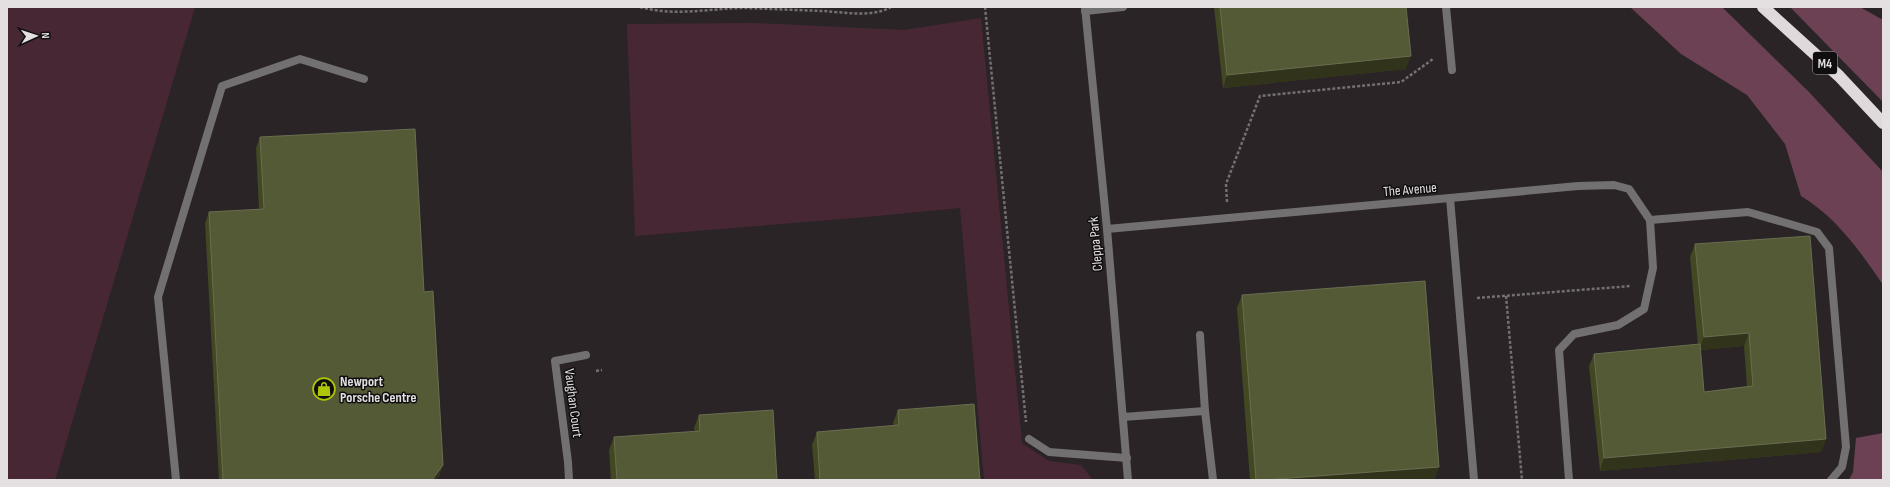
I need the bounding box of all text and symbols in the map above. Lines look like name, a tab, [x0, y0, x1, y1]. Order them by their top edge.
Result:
north arrow	[16, 16, 56, 56]
text: N	[39, 32, 52, 39]
road number: M4	[1813, 52, 1837, 74]
street label: The Avenue	[1383, 179, 1438, 200]
street label: Cleppa Park	[1085, 215, 1106, 272]
street label: Vaughan Court	[561, 368, 586, 438]
place label: Newport Porsche Centre	[340, 373, 416, 406]
shop icon: Newport Porsche Centre	[311, 376, 337, 402]

